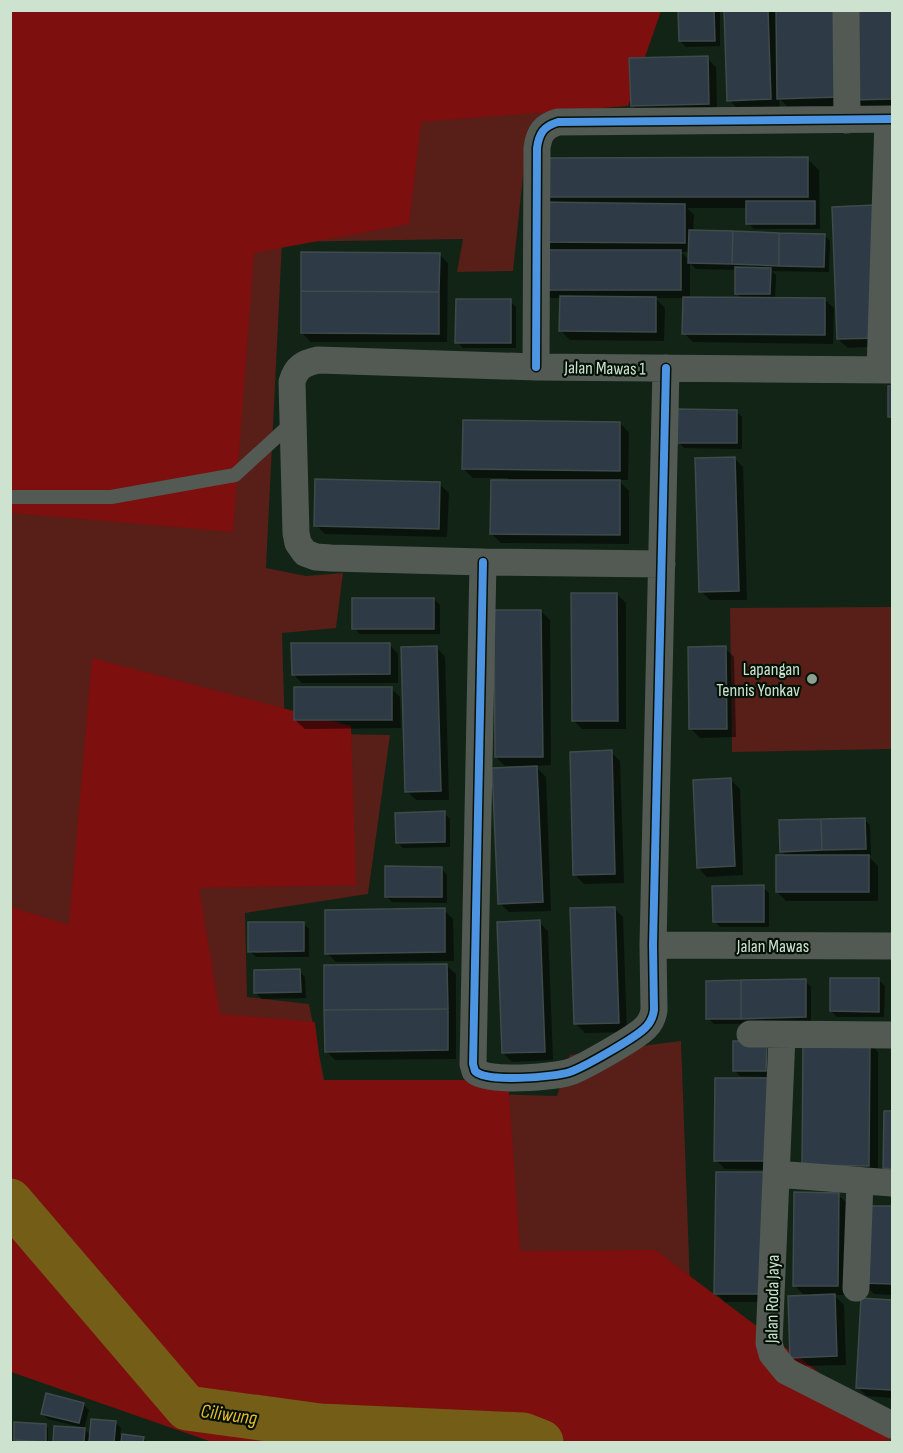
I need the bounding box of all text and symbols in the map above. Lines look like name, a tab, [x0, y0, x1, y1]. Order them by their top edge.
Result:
street label: Jalan Mawas 1	[563, 357, 647, 380]
place label: Lapangan Tennis Yonkav	[716, 659, 800, 701]
marker: Lapangan Tennis Yonkav	[805, 672, 819, 686]
street label: Jalan Mawas	[736, 936, 809, 957]
street label: Jalan Roda Jaya	[761, 1255, 784, 1344]
water label: Ciliwung	[199, 1399, 259, 1431]

